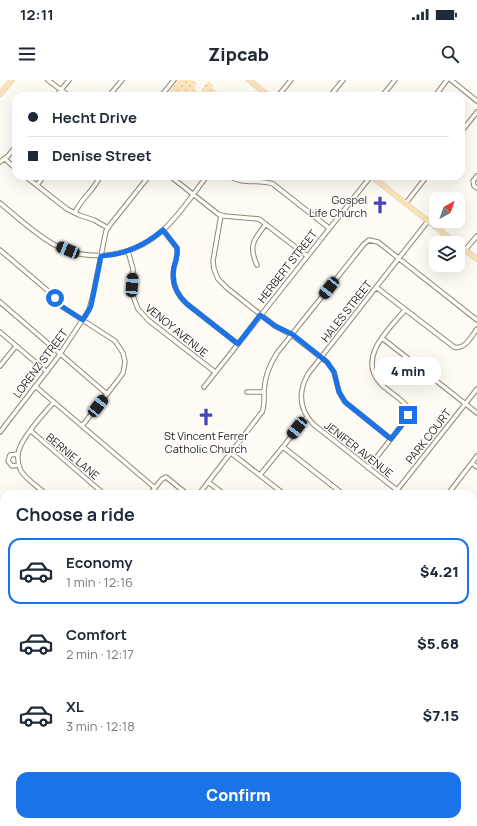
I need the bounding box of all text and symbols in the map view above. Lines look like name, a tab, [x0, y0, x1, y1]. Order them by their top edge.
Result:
text: 12:11	[20, 4, 54, 25]
text: Zipcab	[208, 42, 269, 66]
icon: menu	[16, 43, 38, 65]
icon: search	[439, 43, 461, 65]
text: Hecht Drive	[52, 107, 137, 128]
text: Denise Street	[52, 145, 152, 166]
place label: Gospel Life Church	[309, 192, 367, 220]
north arrow	[429, 192, 465, 228]
map controls	[429, 192, 465, 272]
church icon: Gospel Life Church	[370, 195, 390, 215]
street label: HERBERT STREET	[254, 226, 320, 305]
button: layers	[429, 236, 465, 272]
car	[55, 240, 81, 260]
car	[125, 273, 139, 297]
car	[317, 275, 341, 301]
street label: HALES STREET	[317, 277, 375, 345]
route start	[46, 289, 64, 307]
street label: VENOY AVENUE	[143, 300, 211, 360]
street label: LORENZ STREET	[9, 325, 71, 400]
callout: 4 min	[375, 357, 441, 385]
text: 4 min	[391, 362, 425, 380]
car	[86, 393, 110, 419]
street label: PARK COURT	[402, 405, 454, 466]
route end	[399, 406, 417, 424]
church icon: St Vincent Ferrer Catholic Church	[196, 407, 216, 427]
car	[285, 415, 309, 441]
street label: JENIFER AVENUE	[322, 418, 396, 480]
place label: St Vincent Ferrer Catholic Church	[164, 428, 248, 456]
street label: BERNIE LANE	[43, 429, 103, 483]
text: Choose a ride	[16, 502, 135, 526]
text: Economy	[66, 552, 133, 573]
icon: car	[18, 553, 54, 589]
text: $4.21	[420, 561, 459, 582]
text: 1 min · 12:16	[66, 573, 133, 591]
text: Comfort	[66, 624, 127, 645]
icon: car	[18, 625, 54, 661]
text: $5.68	[417, 633, 459, 654]
text: 2 min · 12:17	[66, 645, 134, 663]
text: XL	[66, 696, 84, 717]
icon: car	[18, 697, 54, 733]
text: $7.15	[423, 705, 459, 726]
text: 3 min · 12:18	[66, 717, 135, 735]
button: Confirm	[16, 772, 461, 818]

